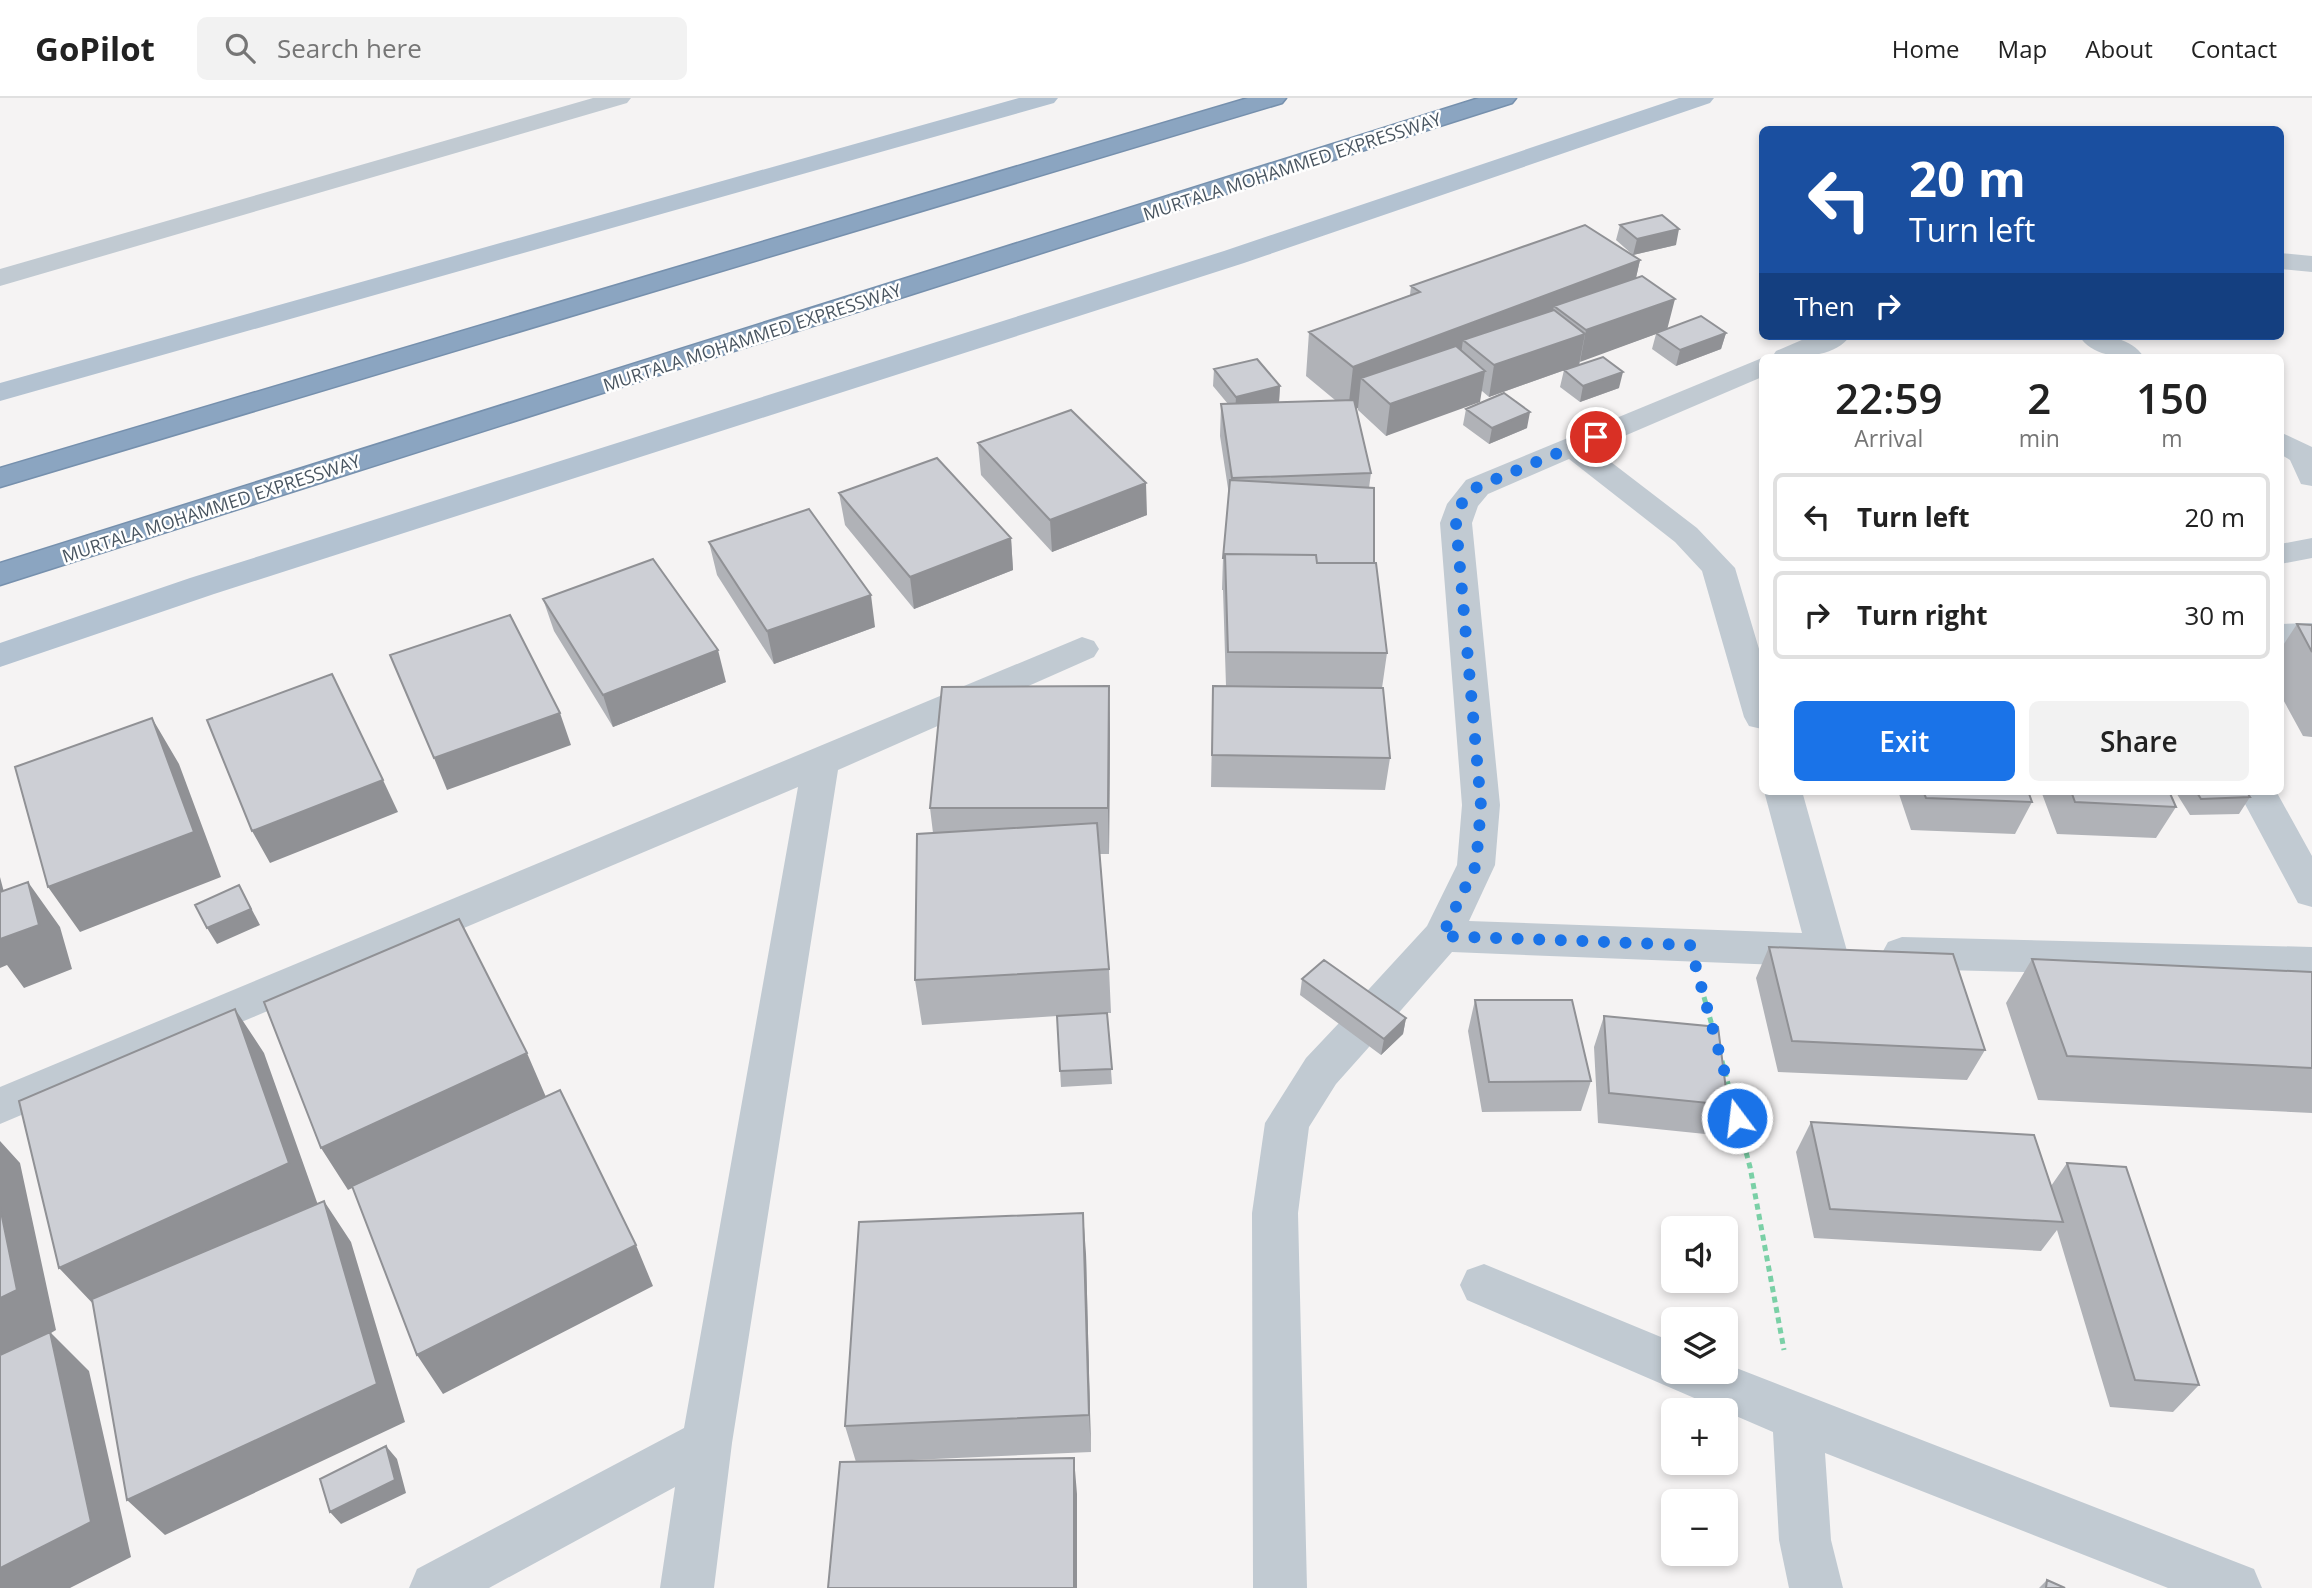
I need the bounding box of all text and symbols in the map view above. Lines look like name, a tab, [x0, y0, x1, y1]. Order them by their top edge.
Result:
search box	[197, 17, 687, 80]
text: GoPilot	[35, 26, 155, 71]
icon: search	[221, 29, 259, 67]
text: Search here	[277, 30, 422, 66]
text: Home	[1892, 32, 1960, 65]
text: Map	[1998, 32, 2047, 65]
text: About	[2085, 32, 2153, 65]
text: Contact	[2191, 32, 2277, 65]
street label: MURTALA MOHAMMED EXPRESSWAY	[1140, 106, 1445, 226]
text: 20 m	[1909, 145, 2026, 211]
icon: left	[1794, 154, 1885, 245]
text: Turn left	[1909, 208, 2035, 251]
street label: MURTALA MOHAMMED EXPRESSWAY	[600, 277, 905, 397]
icon: right	[1869, 287, 1907, 325]
text: Then	[1794, 288, 1855, 324]
text: 22:59	[1835, 369, 1943, 426]
text: 2	[2027, 369, 2051, 426]
text: 150	[2136, 369, 2208, 426]
pin	[1566, 407, 1626, 467]
icon: arrive	[1577, 418, 1615, 456]
text: Arrival	[1854, 422, 1923, 454]
text: min	[2019, 422, 2060, 454]
text: m	[2161, 422, 2183, 454]
street label: MURTALA MOHAMMED EXPRESSWAY	[59, 448, 364, 568]
icon: left	[1798, 498, 1836, 536]
text: Turn left	[1857, 499, 1969, 535]
text: 20 m	[2184, 499, 2245, 535]
icon: right	[1798, 596, 1836, 634]
text: Turn right	[1857, 597, 1988, 633]
text: 30 m	[2184, 597, 2245, 633]
button: Exit	[1794, 701, 2015, 781]
button: Share	[2029, 701, 2249, 781]
position arrow	[1700, 1081, 1774, 1155]
map controls	[1661, 1216, 1738, 1566]
button: sound	[1661, 1216, 1738, 1293]
button: layers	[1661, 1307, 1738, 1384]
button: +	[1661, 1398, 1738, 1475]
button: −	[1661, 1489, 1738, 1566]

